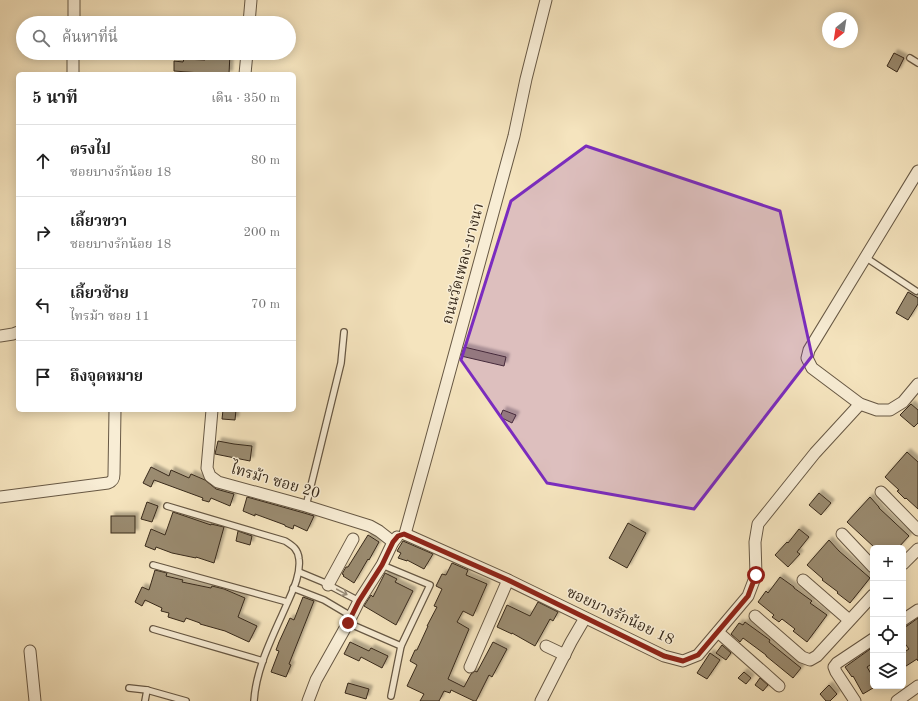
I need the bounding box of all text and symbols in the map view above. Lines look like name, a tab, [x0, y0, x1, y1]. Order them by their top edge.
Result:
north arrow	[822, 12, 858, 48]
search box	[16, 16, 296, 60]
icon: search	[30, 27, 52, 49]
text: ค้นหาที่นี่	[62, 31, 118, 46]
text: 5 นาที	[32, 90, 78, 107]
text: เดิน · 350 m	[211, 92, 280, 105]
text: ตรงไป	[70, 143, 111, 158]
icon: ahead	[32, 150, 54, 172]
text: 80 m	[251, 154, 280, 167]
text: ซอยบางรักน้อย 18	[70, 166, 171, 179]
street label: ถนนวัดเพลง-บางนา	[439, 201, 487, 326]
text: เลี้ยวขวา	[70, 215, 127, 230]
icon: right	[32, 222, 54, 244]
text: 200 m	[243, 226, 280, 239]
text: ซอยบางรักน้อย 18	[70, 238, 171, 251]
text: เลี้ยวซ้าย	[70, 287, 129, 302]
icon: left	[32, 294, 54, 316]
text: 70 m	[251, 298, 280, 311]
text: ไทรม้า ซอย 11	[70, 310, 150, 323]
icon: arrive	[32, 366, 54, 388]
text: ถึงจุดหมาย	[70, 370, 143, 385]
street label: ไทรม้า ซอย 20	[228, 457, 323, 502]
map controls	[870, 545, 906, 689]
button: +	[870, 545, 906, 581]
route start	[747, 566, 765, 584]
button: −	[870, 581, 906, 617]
street label: ซอยบางรักน้อย 18	[564, 583, 677, 648]
one-way arrow	[335, 588, 347, 596]
route end	[339, 614, 357, 632]
button: locate	[870, 617, 906, 653]
button: layers	[870, 653, 906, 689]

